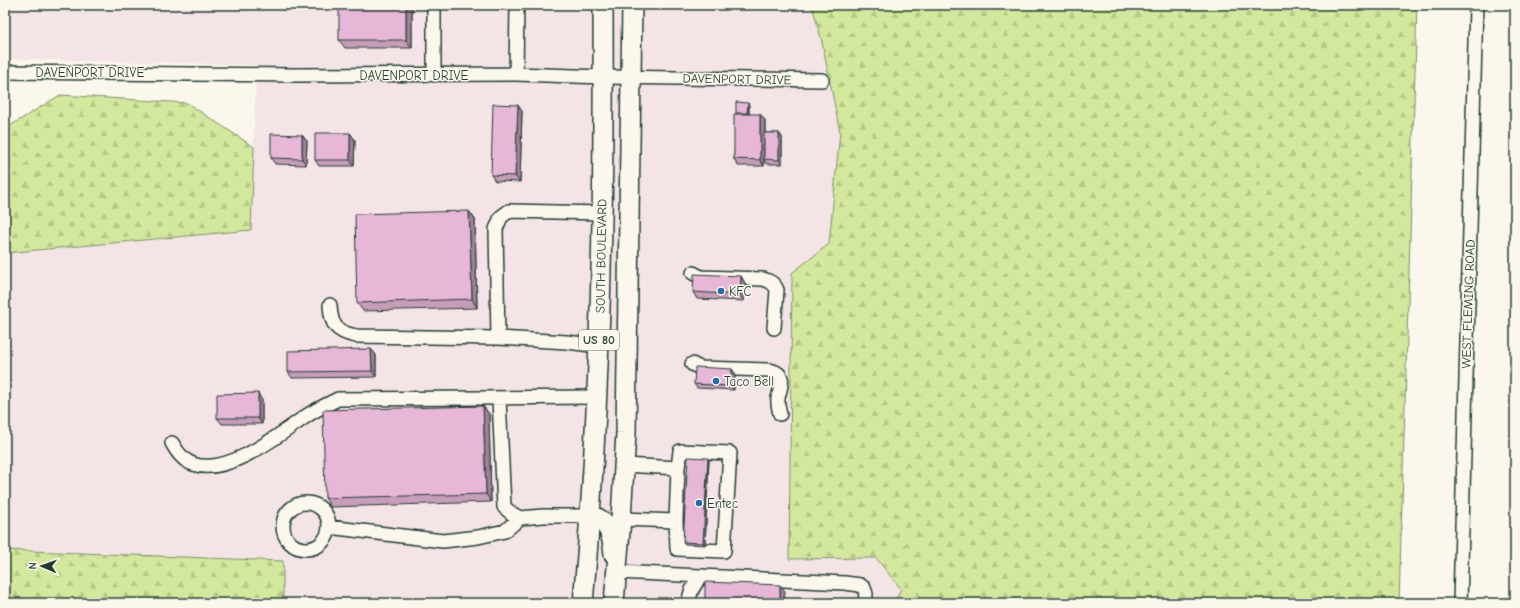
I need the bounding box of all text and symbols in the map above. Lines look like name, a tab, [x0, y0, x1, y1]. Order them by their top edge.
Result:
street label: DAVENPORT DRIVE	[36, 65, 145, 80]
street label: DAVENPORT DRIVE	[360, 68, 469, 83]
street label: DAVENPORT DRIVE	[682, 71, 792, 87]
street label: SOUTH BOULEVARD	[593, 199, 609, 313]
street label: WEST FLEMING ROAD	[1458, 239, 1478, 369]
place label: KFC	[729, 284, 751, 299]
marker: KFC	[716, 286, 726, 296]
road number: US 80	[579, 330, 619, 350]
place label: Taco Bell	[724, 374, 774, 389]
marker: Taco Bell	[711, 376, 721, 386]
place label: Entec	[707, 496, 738, 511]
marker: Entec	[694, 498, 704, 508]
north arrow	[22, 546, 62, 586]
text: N	[26, 562, 39, 569]

